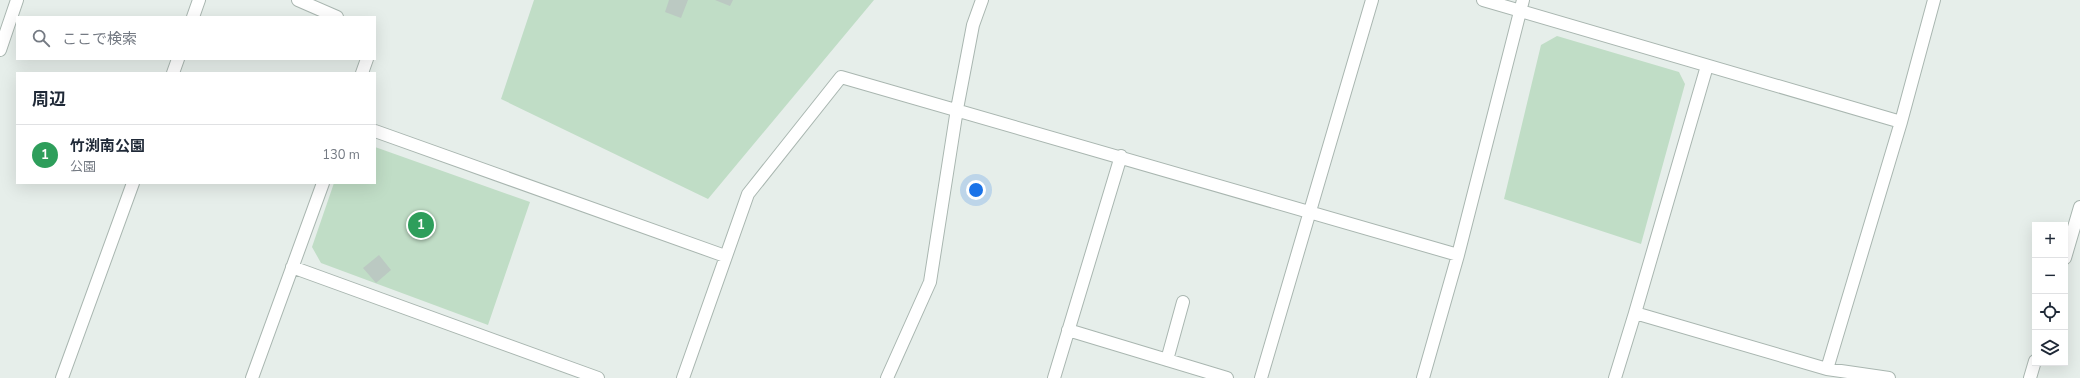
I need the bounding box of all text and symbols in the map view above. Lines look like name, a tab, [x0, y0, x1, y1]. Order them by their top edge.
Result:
search box	[16, 16, 376, 60]
icon: search	[30, 27, 52, 49]
text: ここで検索	[62, 29, 137, 49]
text: 周辺	[32, 88, 66, 111]
text: 竹渕南公園	[70, 136, 145, 156]
text: 1	[41, 146, 49, 164]
text: 130 m	[322, 146, 360, 164]
text: 公園	[70, 158, 96, 176]
your location	[966, 180, 986, 200]
pin: 1	[408, 210, 434, 240]
map controls	[2032, 222, 2068, 366]
button: +	[2032, 222, 2068, 258]
button: −	[2032, 258, 2068, 294]
button: locate	[2032, 294, 2068, 330]
button: layers	[2032, 330, 2068, 366]

